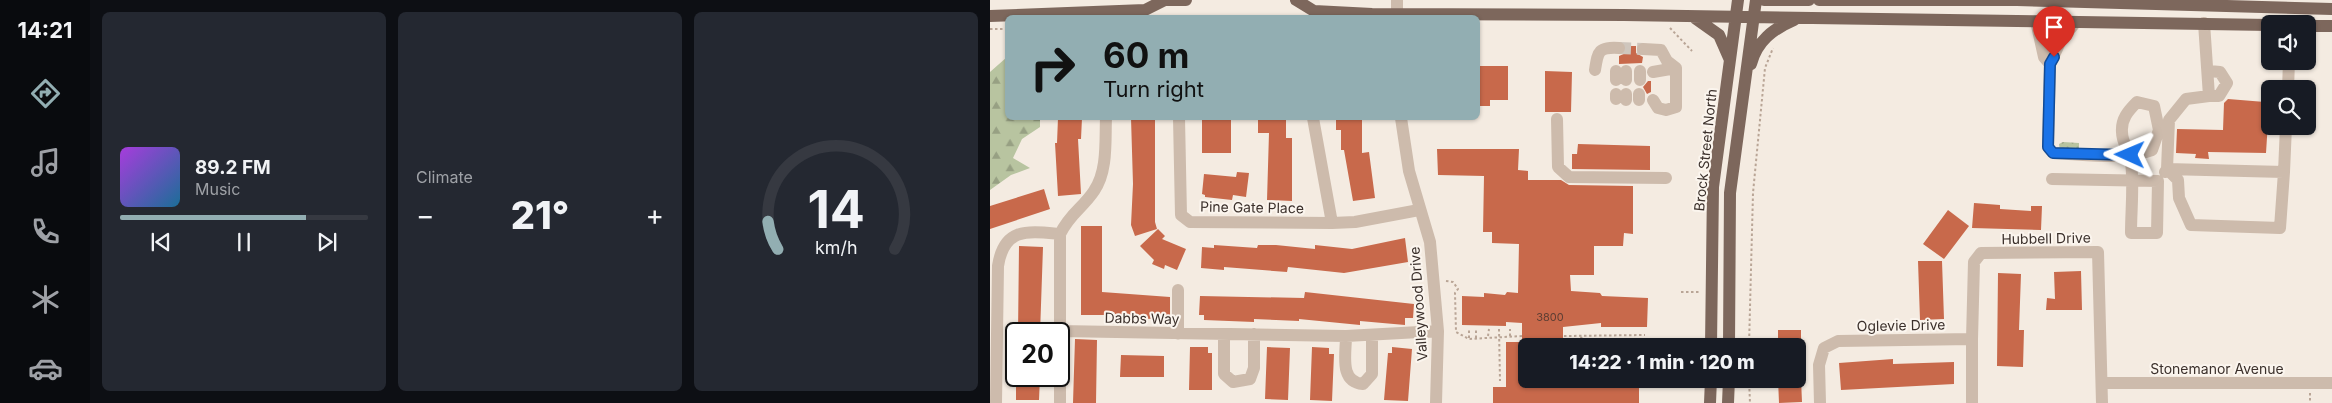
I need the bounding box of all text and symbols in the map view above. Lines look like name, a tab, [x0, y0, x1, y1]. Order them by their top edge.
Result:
pin	[2033, 6, 2075, 57]
icon: arrive	[2040, 13, 2068, 41]
map controls	[2261, 15, 2316, 135]
button: sound	[2261, 15, 2316, 70]
text: 14:21	[17, 17, 73, 43]
text: 60 m	[1103, 34, 1190, 76]
icon: right	[1020, 35, 1085, 100]
icon: directions	[28, 76, 63, 111]
text: Turn right	[1103, 76, 1204, 102]
button: search	[2261, 80, 2316, 135]
street label: Brock Street North	[1690, 88, 1720, 212]
position arrow	[2103, 128, 2155, 180]
icon: music	[28, 145, 63, 180]
text: 89.2 FM	[195, 156, 271, 179]
text: Climate	[416, 167, 473, 187]
text: 14	[807, 178, 865, 241]
text: Music	[195, 179, 240, 199]
text: 21°	[511, 192, 569, 238]
text: −	[416, 198, 435, 232]
text: +	[645, 198, 664, 232]
street label: Pine Gate Place	[1200, 198, 1304, 216]
icon: phone	[28, 214, 63, 249]
icon: previous	[147, 228, 175, 256]
icon: pause	[230, 228, 258, 256]
icon: next	[313, 228, 341, 256]
street label: Hubbell Drive	[2001, 229, 2091, 247]
text: km/h	[815, 237, 857, 258]
street label: Valleywood Drive	[1406, 246, 1430, 362]
icon: climate	[28, 282, 63, 317]
street label: Dabbs Way	[1104, 309, 1180, 327]
house number: 3800	[1536, 310, 1564, 324]
street label: Oglevie Drive	[1857, 316, 1945, 334]
speed limit sign: 20	[1005, 322, 1070, 387]
icon: car	[28, 351, 63, 386]
text: 14:22 · 1 min · 120 m	[1569, 351, 1755, 374]
street label: Stonemanor Avenue	[2150, 360, 2284, 377]

